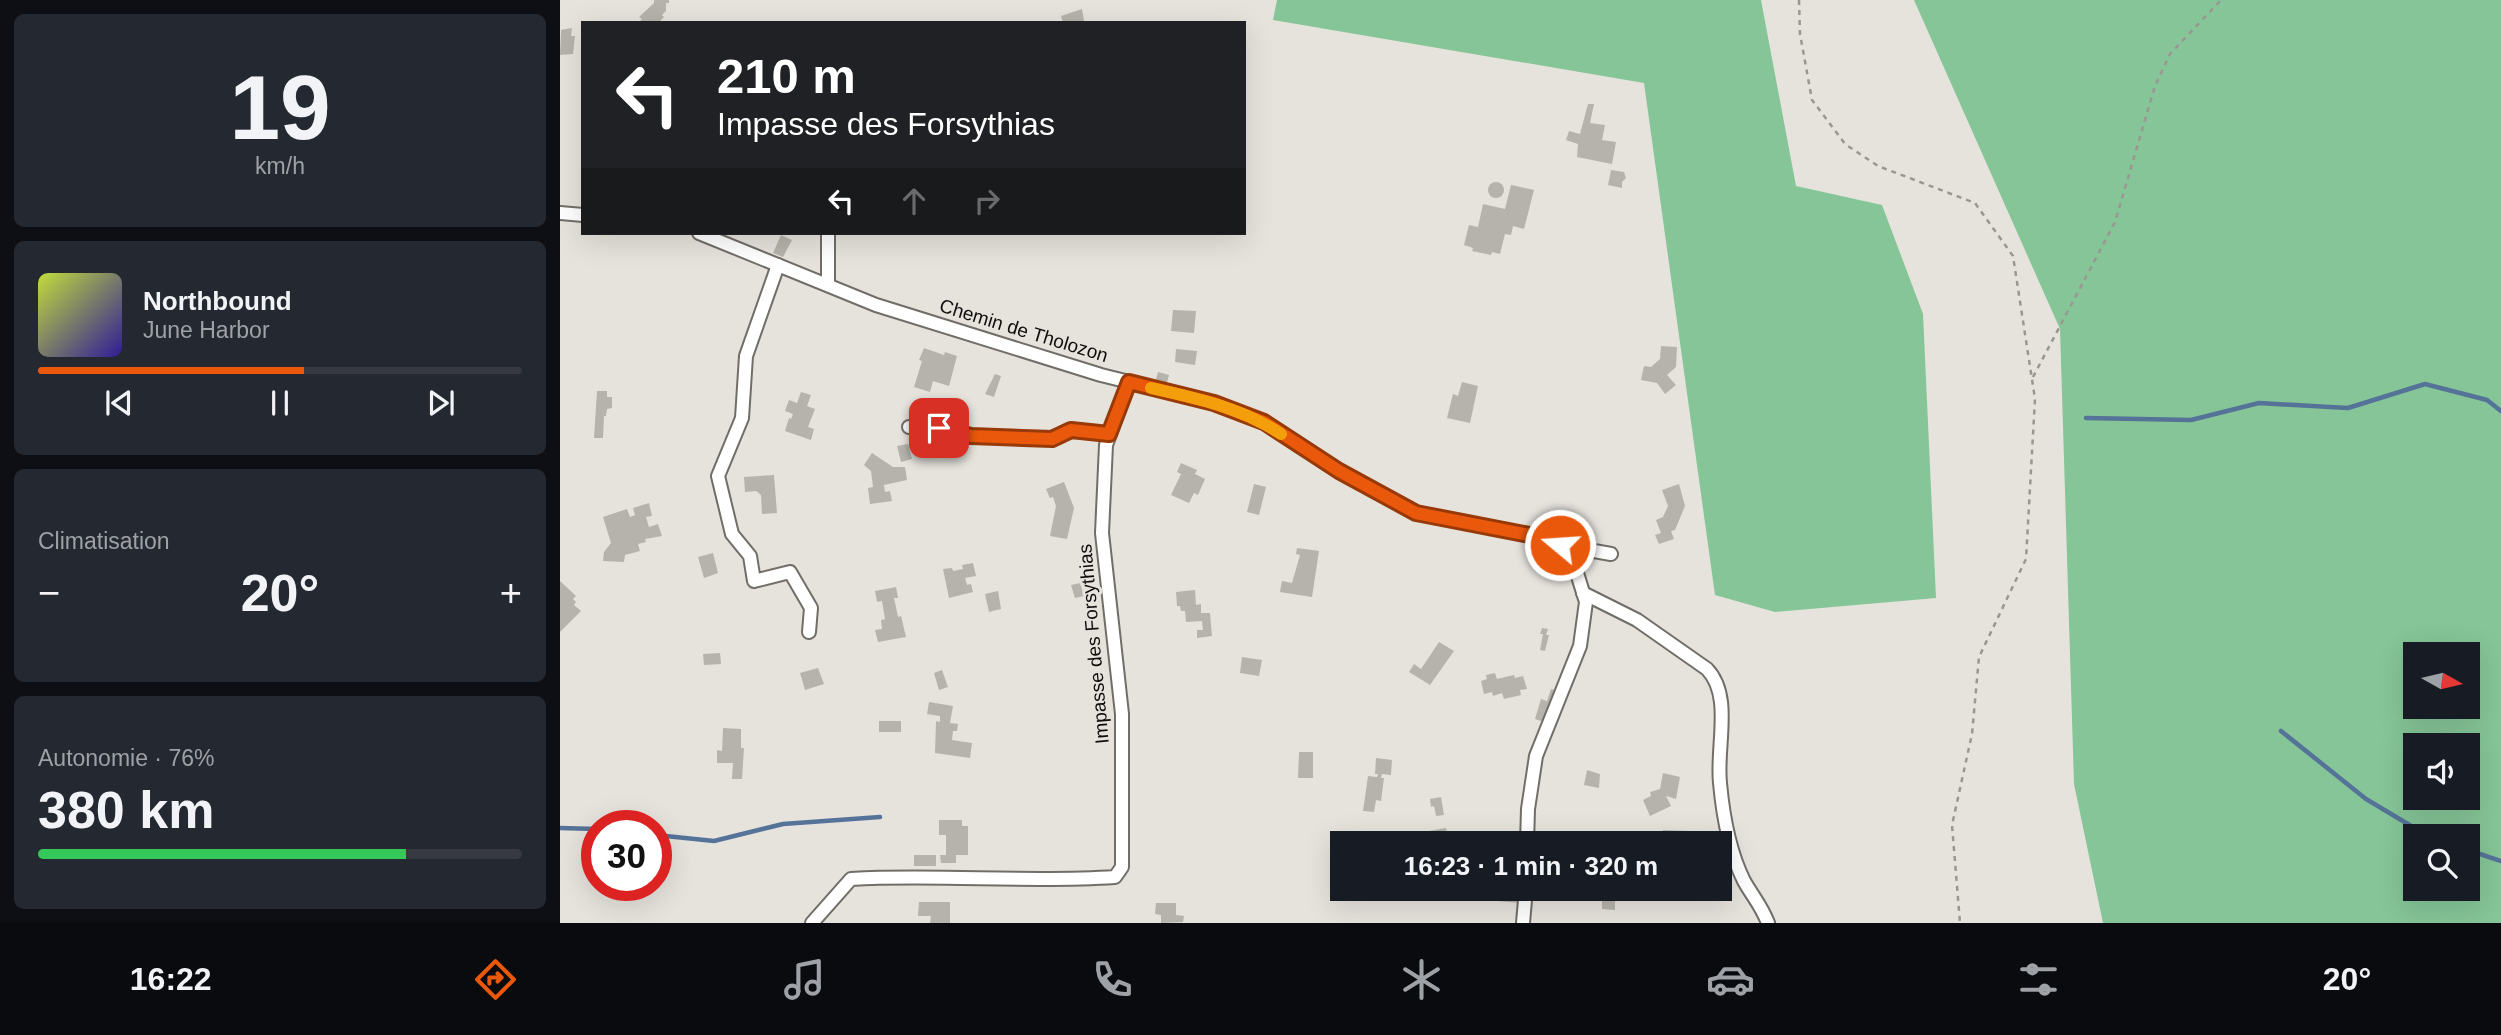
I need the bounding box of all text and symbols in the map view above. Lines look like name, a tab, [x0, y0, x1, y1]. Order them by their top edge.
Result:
icon: left	[602, 49, 693, 140]
text: 210 m	[717, 49, 856, 103]
text: 19	[229, 57, 331, 158]
text: Impasse des Forsythias	[717, 106, 1055, 142]
text: km/h	[255, 153, 305, 179]
icon: left	[822, 182, 860, 220]
icon: ahead	[895, 182, 933, 220]
icon: right	[968, 182, 1006, 220]
text: Northbound	[143, 286, 292, 316]
street label: Chemin de Tholozon	[937, 295, 1111, 366]
text: June Harbor	[143, 317, 270, 343]
icon: previous	[100, 384, 138, 422]
icon: pause	[261, 384, 299, 422]
icon: next	[422, 384, 460, 422]
pin	[909, 398, 969, 458]
icon: arrive	[920, 409, 958, 447]
position arrow	[1523, 508, 1597, 582]
text: Climatisation	[38, 528, 170, 554]
street label: Impasse des Forsythias	[1074, 543, 1113, 745]
text: 20°	[241, 564, 319, 622]
text: −	[38, 572, 60, 614]
text: +	[500, 572, 522, 614]
north arrow	[2403, 642, 2480, 719]
map controls	[2403, 642, 2480, 901]
button: sound	[2403, 733, 2480, 810]
text: Autonomie · 76%	[38, 745, 214, 771]
text: 380 km	[38, 781, 214, 839]
speed limit sign: 30	[581, 810, 672, 901]
button: search	[2403, 824, 2480, 901]
text: 16:23 · 1 min · 320 m	[1404, 851, 1658, 881]
icon: directions	[471, 955, 520, 1004]
icon: music	[780, 955, 829, 1004]
icon: phone	[1088, 955, 1137, 1004]
icon: climate	[1397, 955, 1446, 1004]
icon: car	[1706, 955, 1755, 1004]
icon: filters	[2014, 955, 2063, 1004]
text: 16:22	[130, 961, 212, 997]
text: 20°	[2323, 961, 2371, 997]

